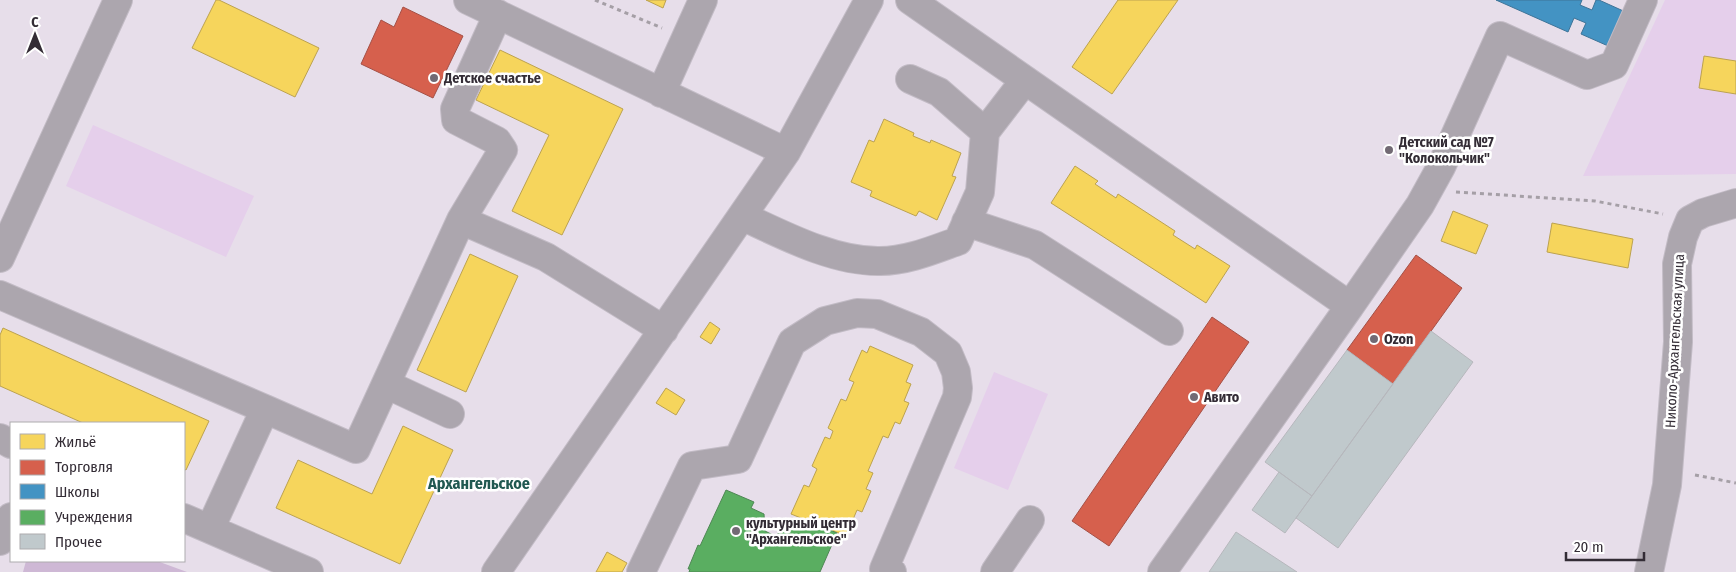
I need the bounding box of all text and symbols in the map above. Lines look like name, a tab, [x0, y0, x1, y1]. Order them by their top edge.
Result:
north arrow	[10, 10, 60, 60]
text: С	[31, 14, 39, 31]
place label: Детское счастье	[443, 70, 541, 87]
marker: Детское счастье	[428, 72, 440, 84]
place label: Детский сад №7 "Колокольчик"	[1398, 134, 1494, 167]
marker: Детский сад №7 "Колокольчик"	[1383, 144, 1395, 156]
street label: Николо-Архангельская улица	[1662, 253, 1688, 428]
place label: Ozon	[1384, 331, 1413, 348]
marker: Ozon	[1368, 333, 1380, 345]
place label: Авито	[1203, 389, 1240, 406]
marker: Авито	[1188, 391, 1200, 403]
legend	[10, 422, 185, 562]
text: Жильё	[55, 433, 96, 451]
text: Торговля	[55, 458, 113, 476]
district label: Архангельское	[427, 474, 530, 493]
text: Школы	[55, 483, 100, 501]
text: Учреждения	[54, 508, 133, 526]
place label: культурный центр "Архангельское"	[746, 515, 857, 548]
marker: культурный центр "Архангельское"	[730, 525, 742, 537]
scale bar	[1566, 530, 1644, 562]
text: Прочее	[55, 533, 102, 551]
text: 20 m	[1574, 538, 1604, 556]

